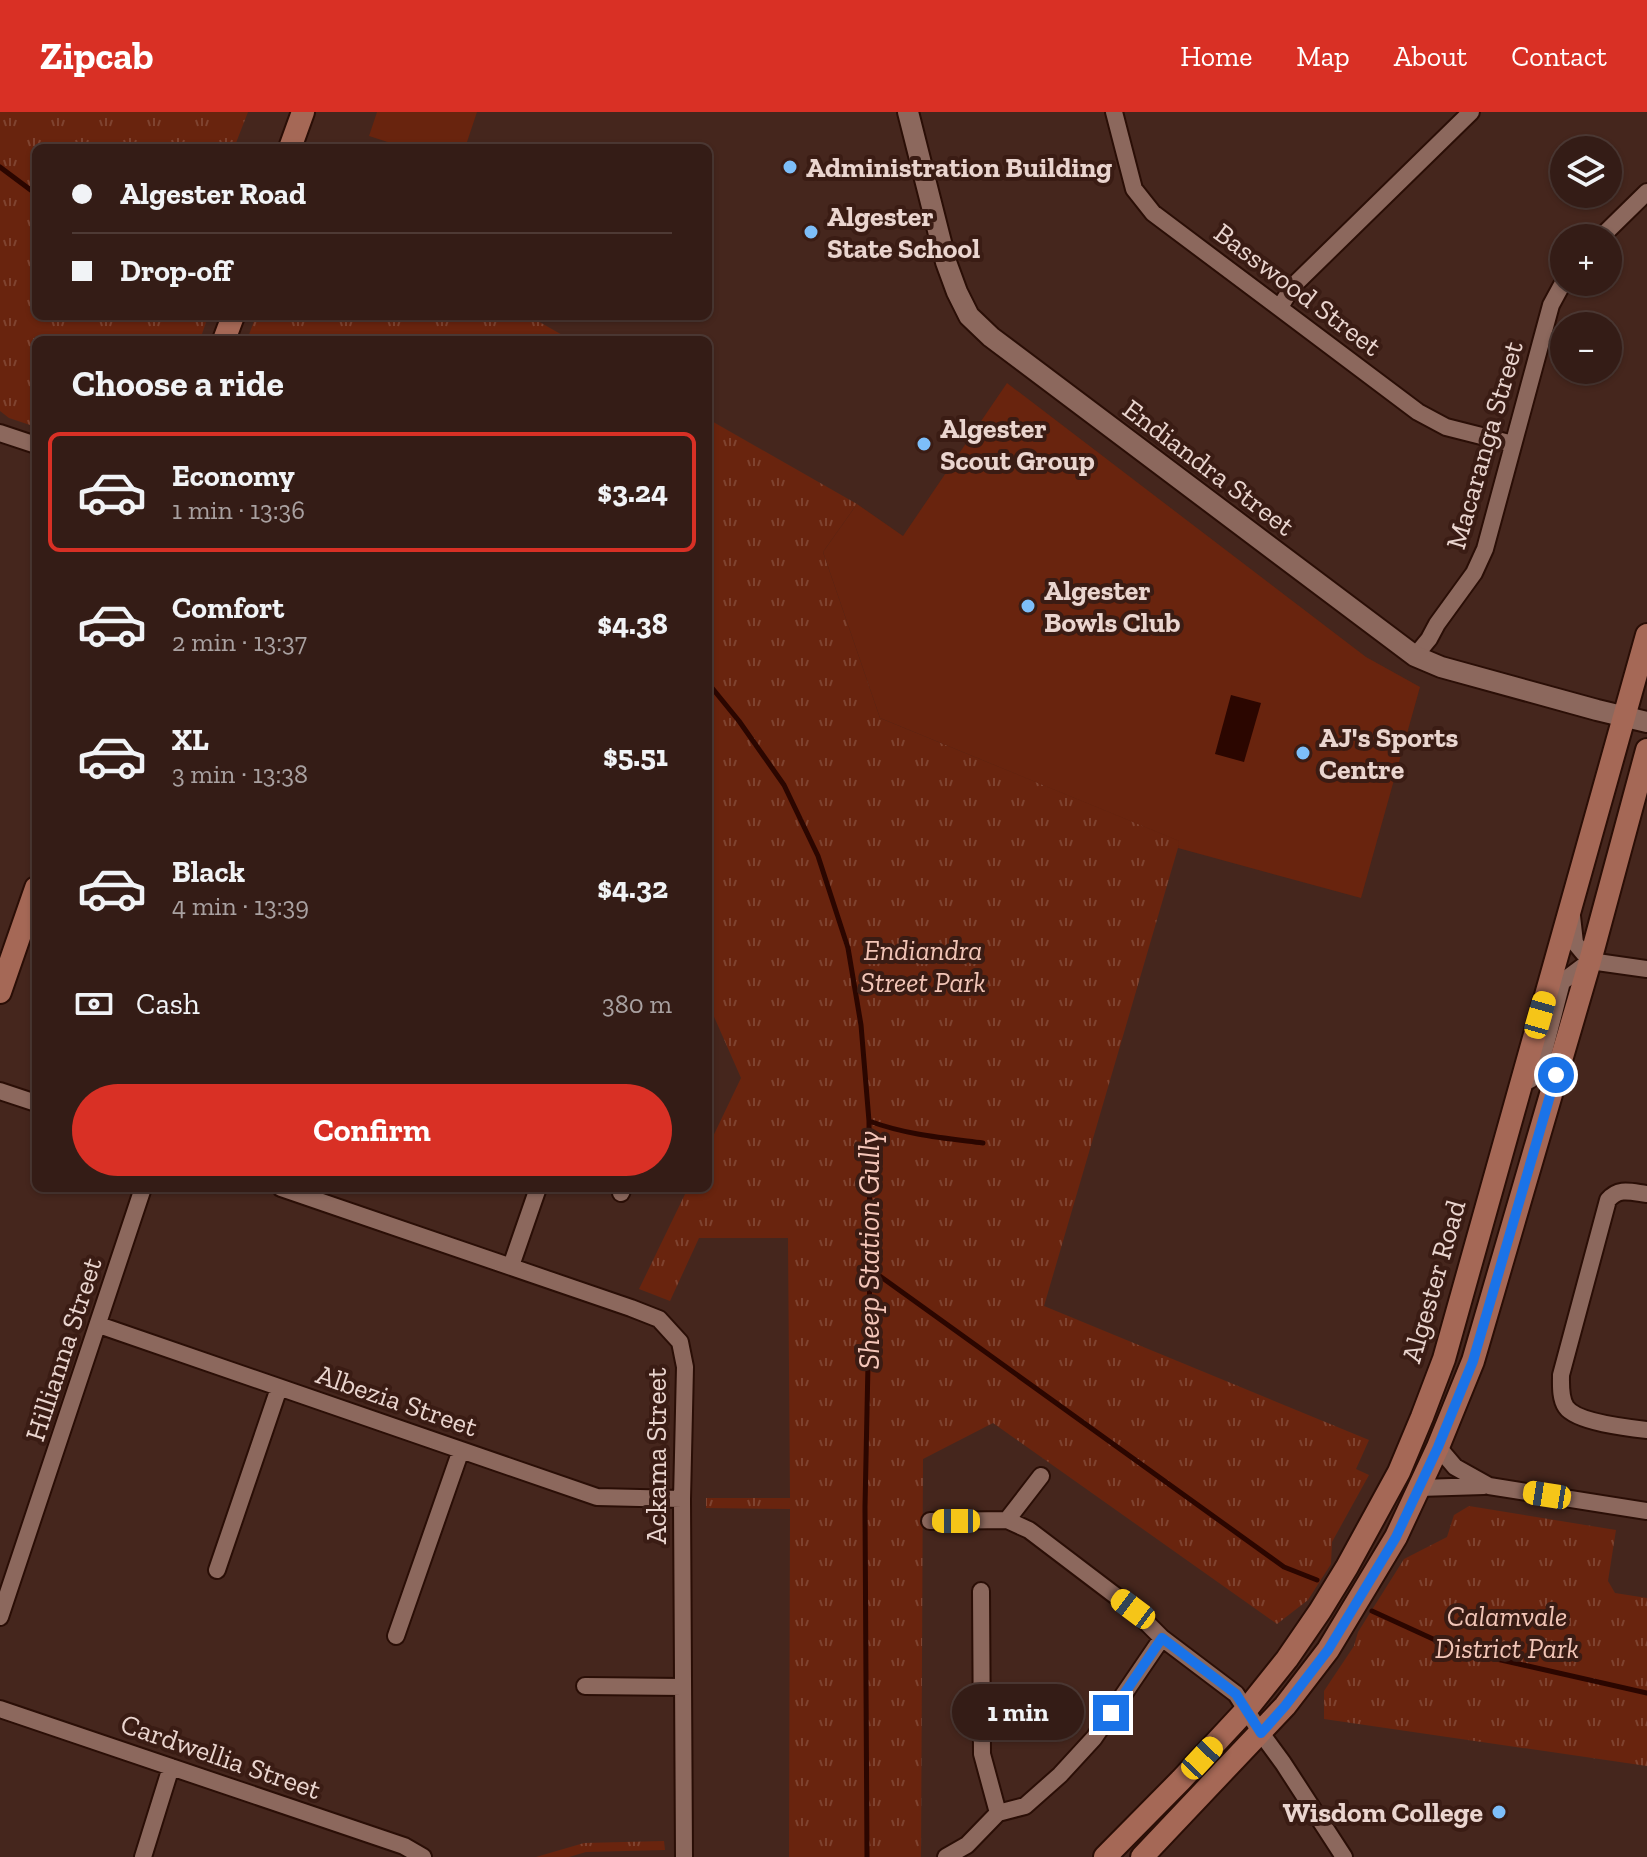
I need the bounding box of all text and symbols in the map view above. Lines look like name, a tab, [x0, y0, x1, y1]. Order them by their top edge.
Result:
text: Zipcab	[40, 33, 154, 79]
text: Home	[1180, 40, 1252, 73]
text: Map	[1296, 40, 1350, 73]
text: About	[1394, 40, 1467, 73]
text: Contact	[1511, 40, 1607, 73]
map controls	[1550, 136, 1622, 384]
button: layers	[1550, 136, 1622, 208]
place label: Administration Building	[806, 151, 1112, 184]
marker: Administration Building	[781, 158, 799, 176]
text: Algester Road	[120, 176, 306, 212]
place label: Algester State School	[827, 200, 980, 265]
street label: Basswood Street	[1208, 216, 1388, 363]
marker: Algester State School	[802, 223, 820, 241]
button: +	[1550, 224, 1622, 296]
text: Drop-off	[120, 253, 232, 289]
button: −	[1550, 312, 1622, 384]
street label: Macaranga Street	[1439, 337, 1530, 553]
text: Choose a ride	[72, 362, 284, 405]
street label: Endiandra Street	[1116, 392, 1301, 543]
place label: Algester Scout Group	[940, 412, 1095, 477]
marker: Algester Scout Group	[915, 435, 933, 453]
icon: car	[76, 456, 148, 528]
text: Economy	[172, 458, 295, 494]
text: $3.24	[597, 474, 668, 510]
text: 1 min · 13:36	[172, 494, 305, 526]
place label: Algester Bowls Club	[1044, 574, 1181, 639]
icon: car	[76, 588, 148, 660]
text: Comfort	[172, 590, 284, 626]
marker: Algester Bowls Club	[1019, 597, 1037, 615]
text: $4.38	[597, 606, 668, 642]
text: 2 min · 13:37	[172, 626, 307, 658]
icon: car	[76, 720, 148, 792]
place label: AJ's Sports Centre	[1319, 721, 1458, 786]
text: XL	[172, 722, 209, 758]
text: $5.51	[603, 738, 668, 774]
marker: AJ's Sports Centre	[1294, 744, 1312, 762]
text: 3 min · 13:38	[172, 758, 308, 790]
icon: car	[76, 852, 148, 924]
text: Black	[172, 854, 245, 890]
text: $4.32	[597, 870, 668, 906]
text: 4 min · 13:39	[172, 890, 309, 922]
park label: Endiandra Street Park	[860, 934, 986, 999]
icon: cash	[72, 982, 116, 1026]
text: Cash	[136, 986, 200, 1022]
text: 380 m	[602, 988, 672, 1020]
car	[1522, 989, 1558, 1041]
route start	[1538, 1057, 1574, 1093]
button: Confirm	[72, 1084, 672, 1176]
water label: Sheep Station Gully	[851, 1131, 887, 1369]
street label: Algester Road	[1394, 1196, 1472, 1366]
street label: Hillianna Street	[18, 1253, 109, 1445]
street label: Albezia Street	[312, 1357, 482, 1444]
street label: Ackama Street	[640, 1367, 673, 1544]
car	[1521, 1479, 1573, 1511]
car	[932, 1509, 980, 1533]
car	[1107, 1585, 1159, 1633]
park label: Calamvale District Park	[1435, 1600, 1579, 1665]
callout: 1 min	[951, 1685, 1083, 1741]
route end	[1093, 1695, 1129, 1731]
text: 1 min	[987, 1696, 1049, 1728]
street label: Cardwellia Street	[117, 1707, 326, 1806]
car	[1177, 1732, 1227, 1784]
place label: Wisdom College	[1283, 1796, 1483, 1829]
marker: Wisdom College	[1490, 1803, 1508, 1821]

